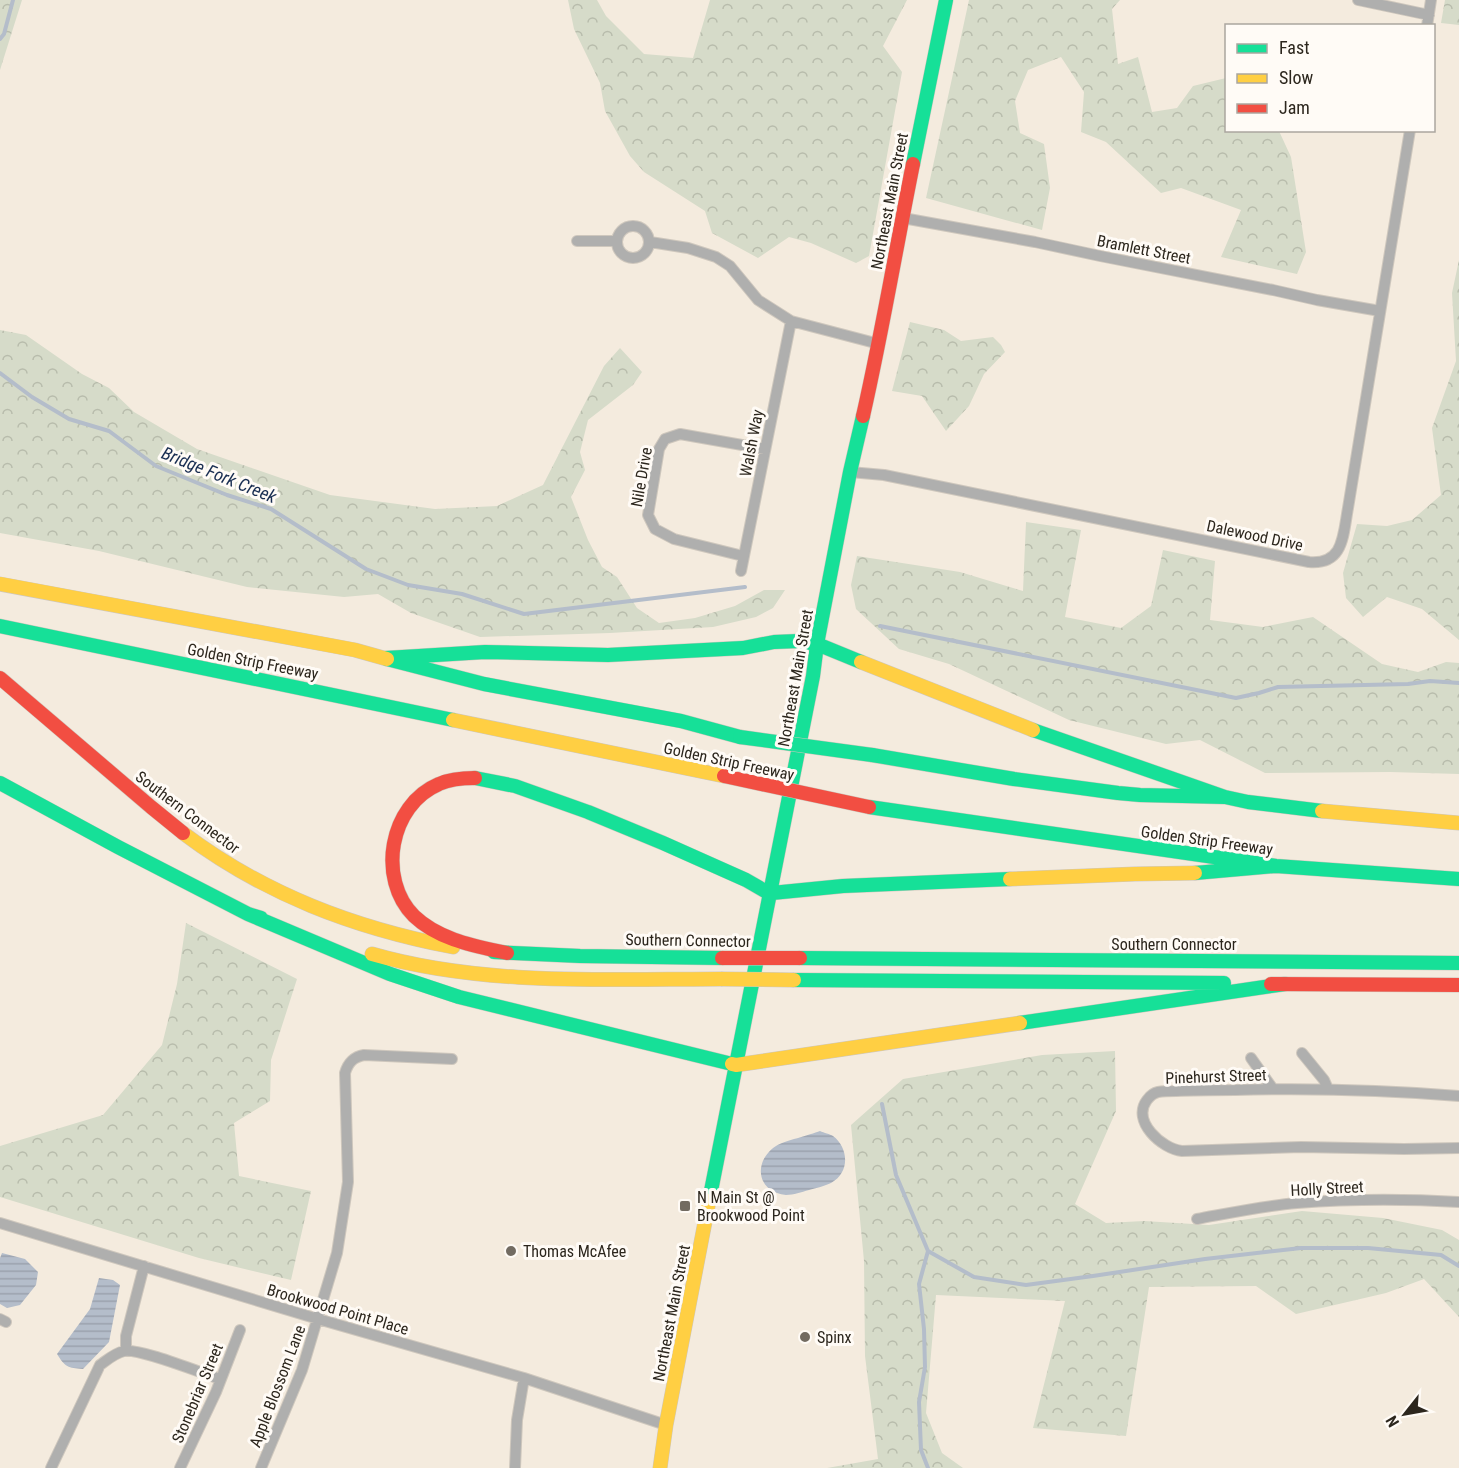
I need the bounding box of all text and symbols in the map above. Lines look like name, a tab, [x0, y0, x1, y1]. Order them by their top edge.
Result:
legend	[1225, 24, 1435, 132]
text: Fast	[1279, 37, 1310, 58]
text: Slow	[1279, 67, 1314, 88]
text: Jam	[1279, 97, 1310, 118]
street label: Northeast Main Street	[867, 131, 912, 271]
street label: Bramlett Street	[1096, 231, 1193, 268]
street label: Walsh Way	[736, 408, 767, 478]
water label: Bridge Fork Creek	[159, 442, 281, 508]
street label: Nile Drive	[627, 446, 656, 508]
street label: Dalewood Drive	[1205, 516, 1305, 555]
street label: Northeast Main Street	[774, 608, 817, 748]
street label: Golden Strip Freeway	[186, 639, 320, 684]
street label: Golden Strip Freeway	[662, 738, 796, 785]
street label: Southern Connector	[132, 767, 244, 858]
street label: Golden Strip Freeway	[1140, 822, 1274, 859]
street label: Southern Connector	[625, 930, 751, 951]
street label: Southern Connector	[1111, 935, 1237, 954]
street label: Pinehurst Street	[1165, 1065, 1267, 1088]
street label: Holly Street	[1290, 1177, 1364, 1200]
place label: N Main St @ Brookwood Point	[697, 1188, 805, 1225]
marker: N Main St @ Brookwood Point	[678, 1199, 692, 1213]
place label: Thomas McAfee	[523, 1242, 626, 1261]
street label: Northeast Main Street	[649, 1243, 694, 1383]
marker: Thomas McAfee	[504, 1244, 518, 1258]
street label: Brookwood Point Place	[265, 1280, 411, 1339]
street label: Apple Blossom Lane	[245, 1322, 309, 1450]
place label: Spinx	[817, 1328, 852, 1347]
marker: Spinx	[798, 1330, 812, 1344]
street label: Stonebriar Street	[168, 1340, 227, 1446]
north arrow	[1375, 1384, 1435, 1444]
text: N	[1382, 1412, 1403, 1431]

